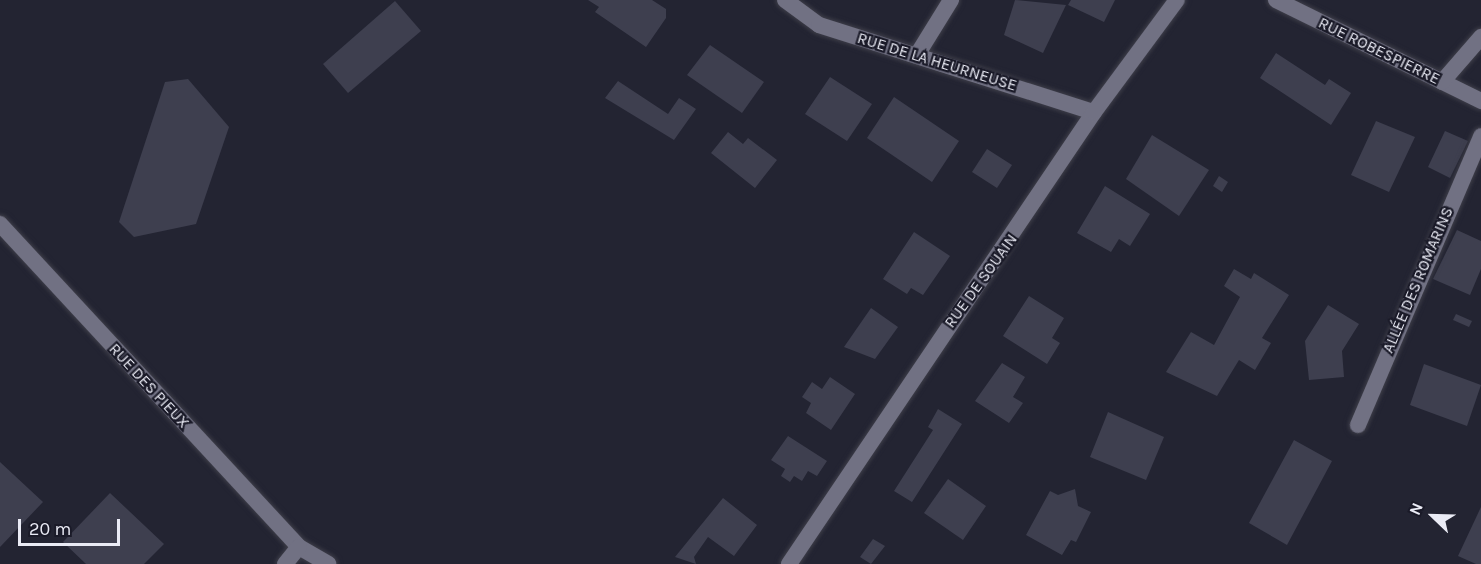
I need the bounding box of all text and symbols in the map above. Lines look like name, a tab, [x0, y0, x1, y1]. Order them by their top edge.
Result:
street label: RUE ROBESPIERRE	[1315, 13, 1443, 89]
street label: RUE DE LA HEURNEUSE	[855, 29, 1019, 95]
street label: ALLÉE DES ROMARINS	[1379, 204, 1457, 356]
street label: RUE DE SOUAIN	[940, 230, 1022, 332]
street label: RUE DES PIEUX	[105, 340, 193, 432]
north arrow	[1403, 486, 1463, 546]
text: N	[1405, 500, 1427, 518]
scale bar	[21, 507, 123, 545]
text: 20 m	[29, 518, 71, 540]

